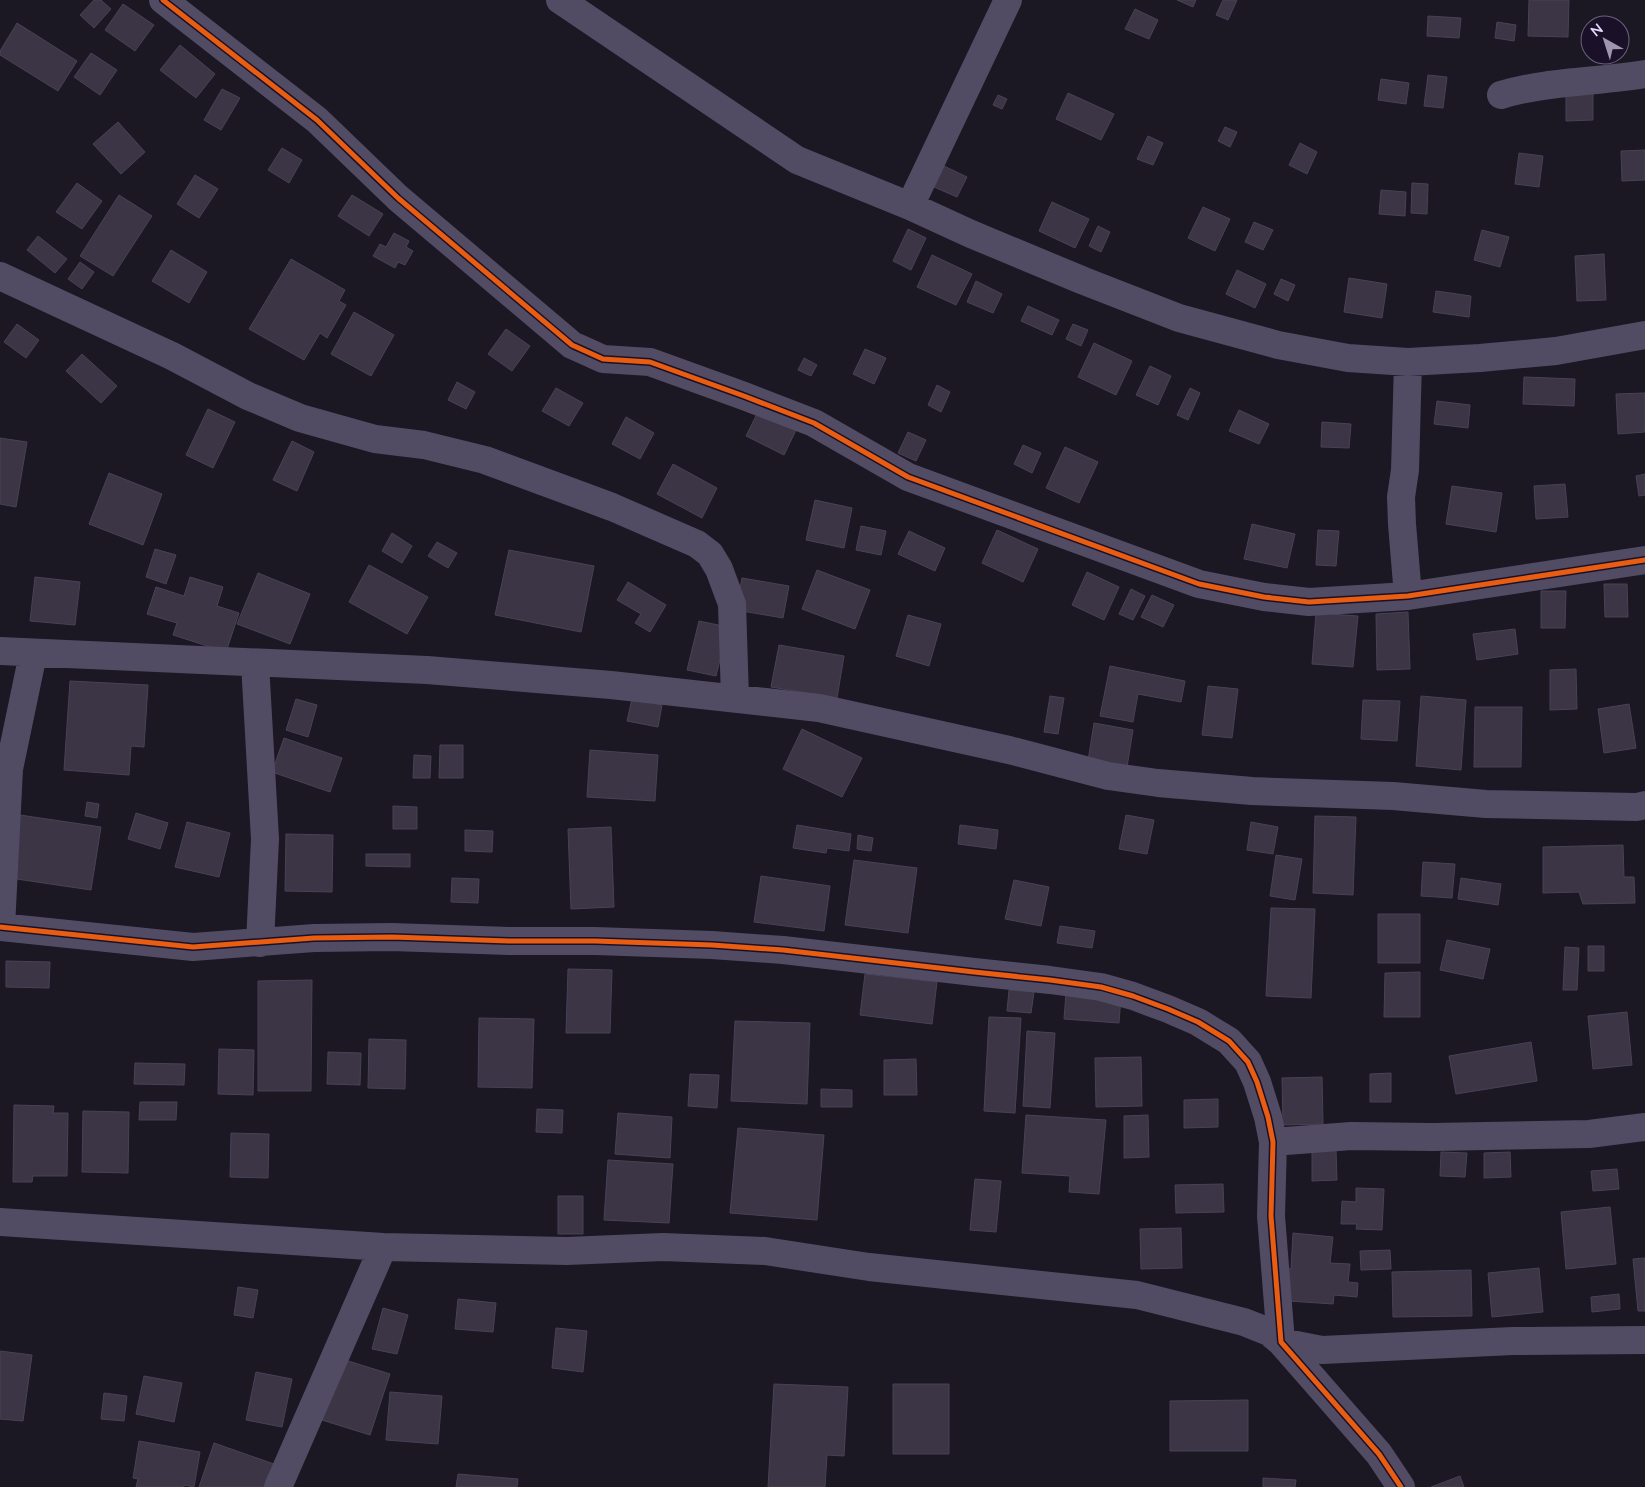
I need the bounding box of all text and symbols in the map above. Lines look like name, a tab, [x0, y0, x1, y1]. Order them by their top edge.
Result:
north arrow	[1580, 15, 1630, 65]
text: N	[1587, 20, 1606, 40]

